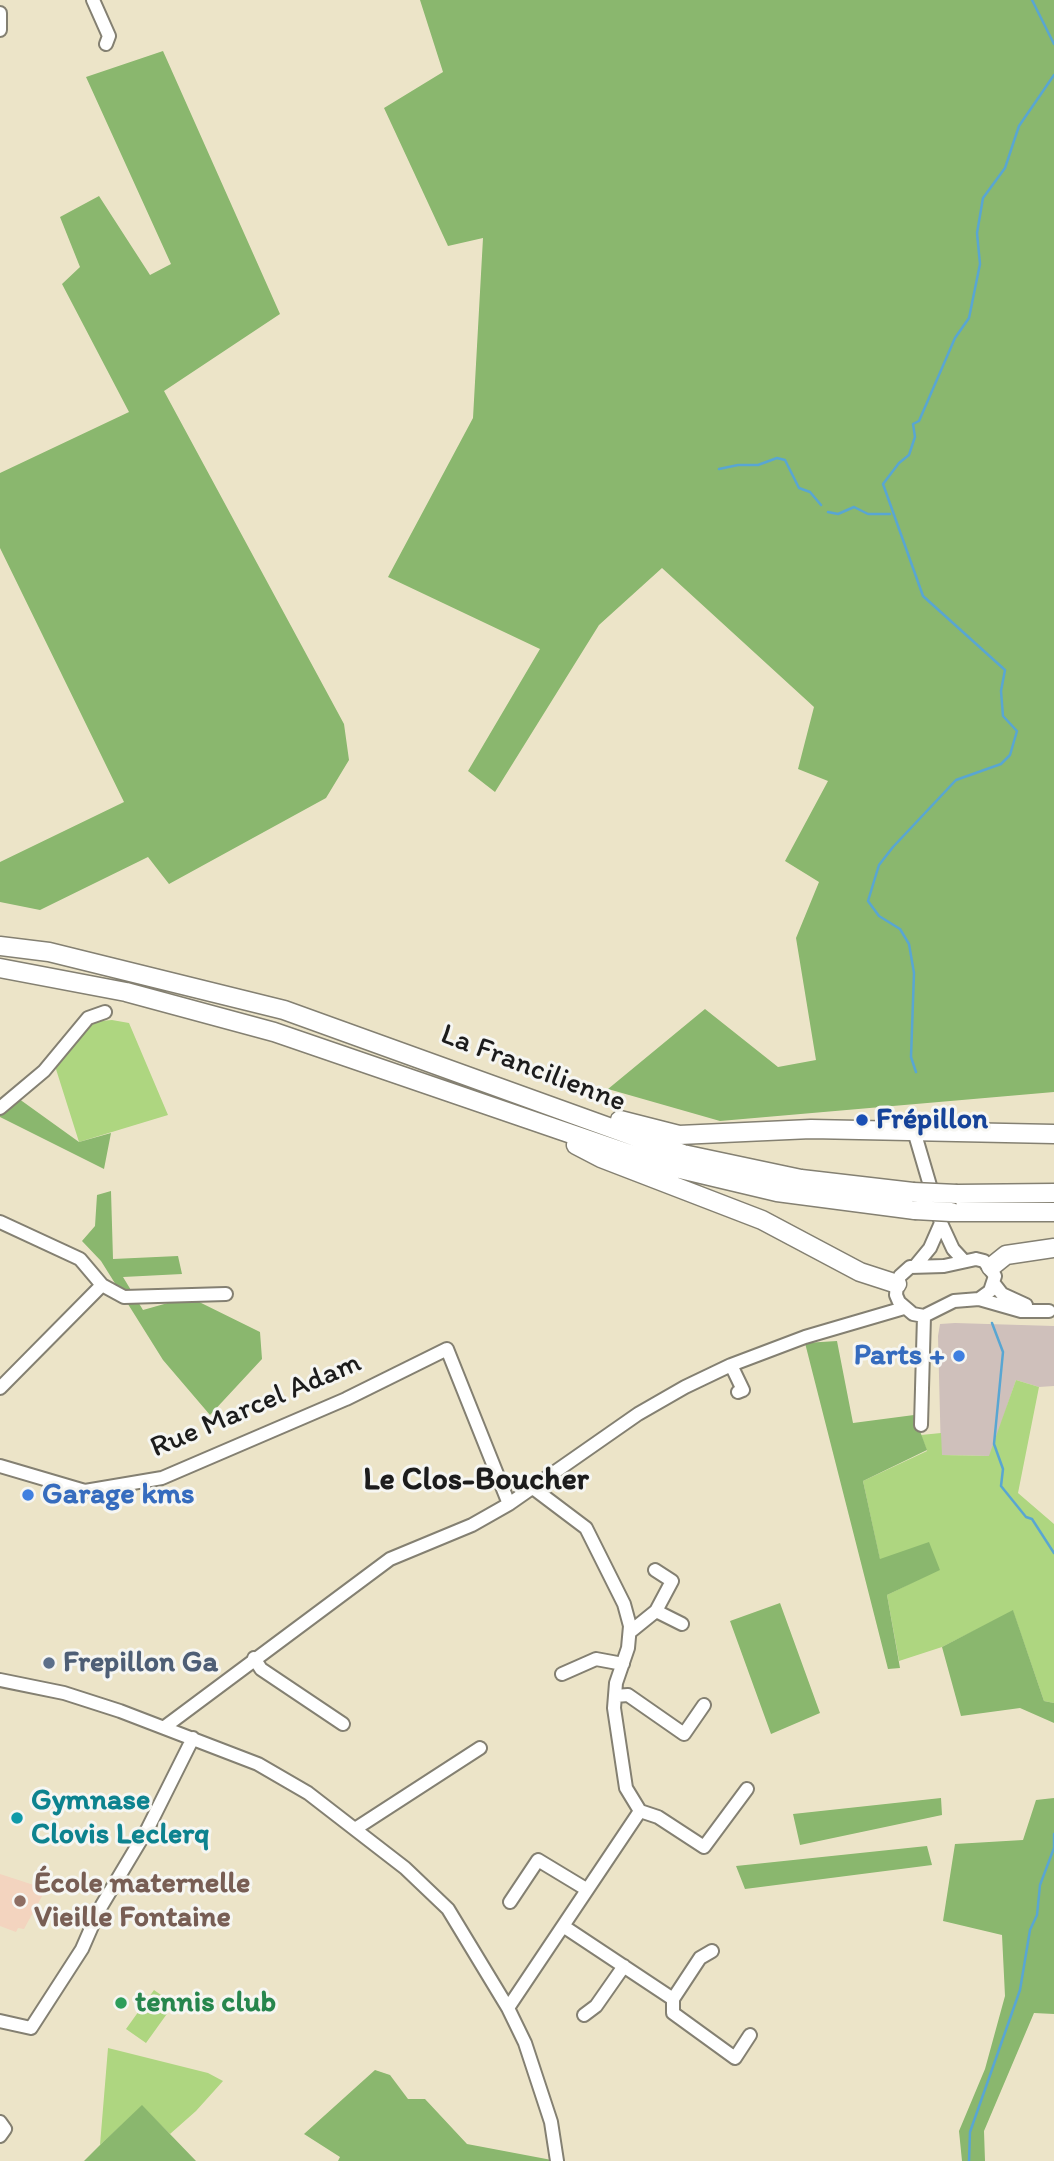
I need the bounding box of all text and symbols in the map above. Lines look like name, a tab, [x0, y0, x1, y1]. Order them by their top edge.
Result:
street label: La Francilienne	[435, 1017, 631, 1121]
place label: Frépillon	[876, 1102, 988, 1138]
marker: Frépillon	[854, 1112, 870, 1128]
place label: Parts +	[854, 1338, 945, 1374]
street label: Rue Marcel Adam	[145, 1345, 367, 1467]
marker: Parts +	[951, 1348, 967, 1364]
district label: Le Clos-Boucher	[363, 1462, 589, 1500]
place label: Garage kms	[42, 1477, 195, 1513]
marker: Garage kms	[20, 1487, 36, 1503]
place label: Frepillon Ga	[63, 1645, 218, 1681]
marker: Frepillon Ga	[41, 1655, 57, 1671]
place label: Gymnase Clovis Leclerq	[31, 1783, 209, 1854]
marker: Gymnase Clovis Leclerq	[9, 1810, 25, 1826]
place label: École maternelle Vieille Fontaine	[34, 1866, 250, 1937]
marker: École maternelle Vieille Fontaine	[12, 1893, 28, 1909]
place label: tennis club	[135, 1985, 276, 2021]
marker: tennis club	[113, 1995, 129, 2011]

